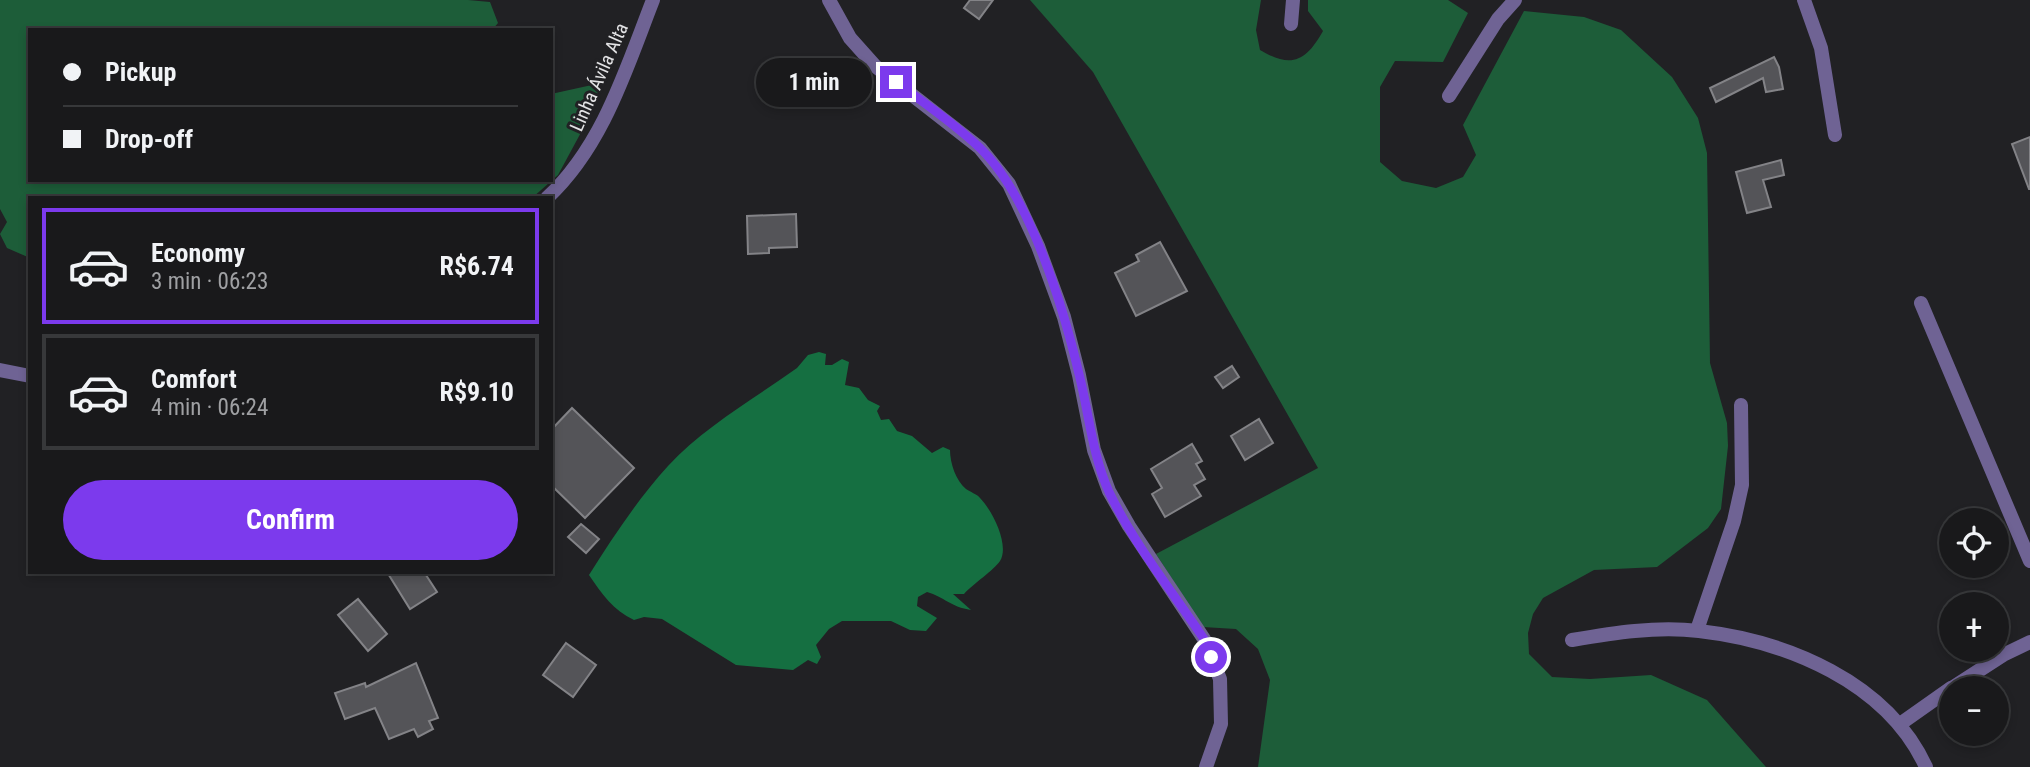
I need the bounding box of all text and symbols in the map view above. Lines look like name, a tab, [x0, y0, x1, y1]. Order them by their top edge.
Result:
street label: Linha Ávila Alta	[565, 19, 633, 135]
text: Pickup	[105, 57, 176, 87]
callout: 1 min	[756, 57, 872, 106]
route end	[880, 66, 912, 98]
text: 1 min	[788, 69, 840, 96]
text: Drop-off	[105, 124, 193, 154]
icon: car	[67, 235, 130, 298]
text: Economy	[151, 238, 245, 268]
text: R$6.74	[440, 251, 514, 281]
text: 3 min · 06:23	[151, 268, 268, 295]
icon: car	[67, 361, 130, 424]
text: Comfort	[151, 364, 237, 394]
text: R$9.10	[440, 377, 514, 407]
text: 4 min · 06:24	[151, 394, 268, 421]
button: Confirm	[63, 480, 518, 560]
map controls	[1939, 508, 2009, 746]
button: locate	[1939, 508, 2009, 578]
button: +	[1939, 592, 2009, 662]
route start	[1195, 641, 1227, 673]
button: −	[1939, 676, 2009, 746]

